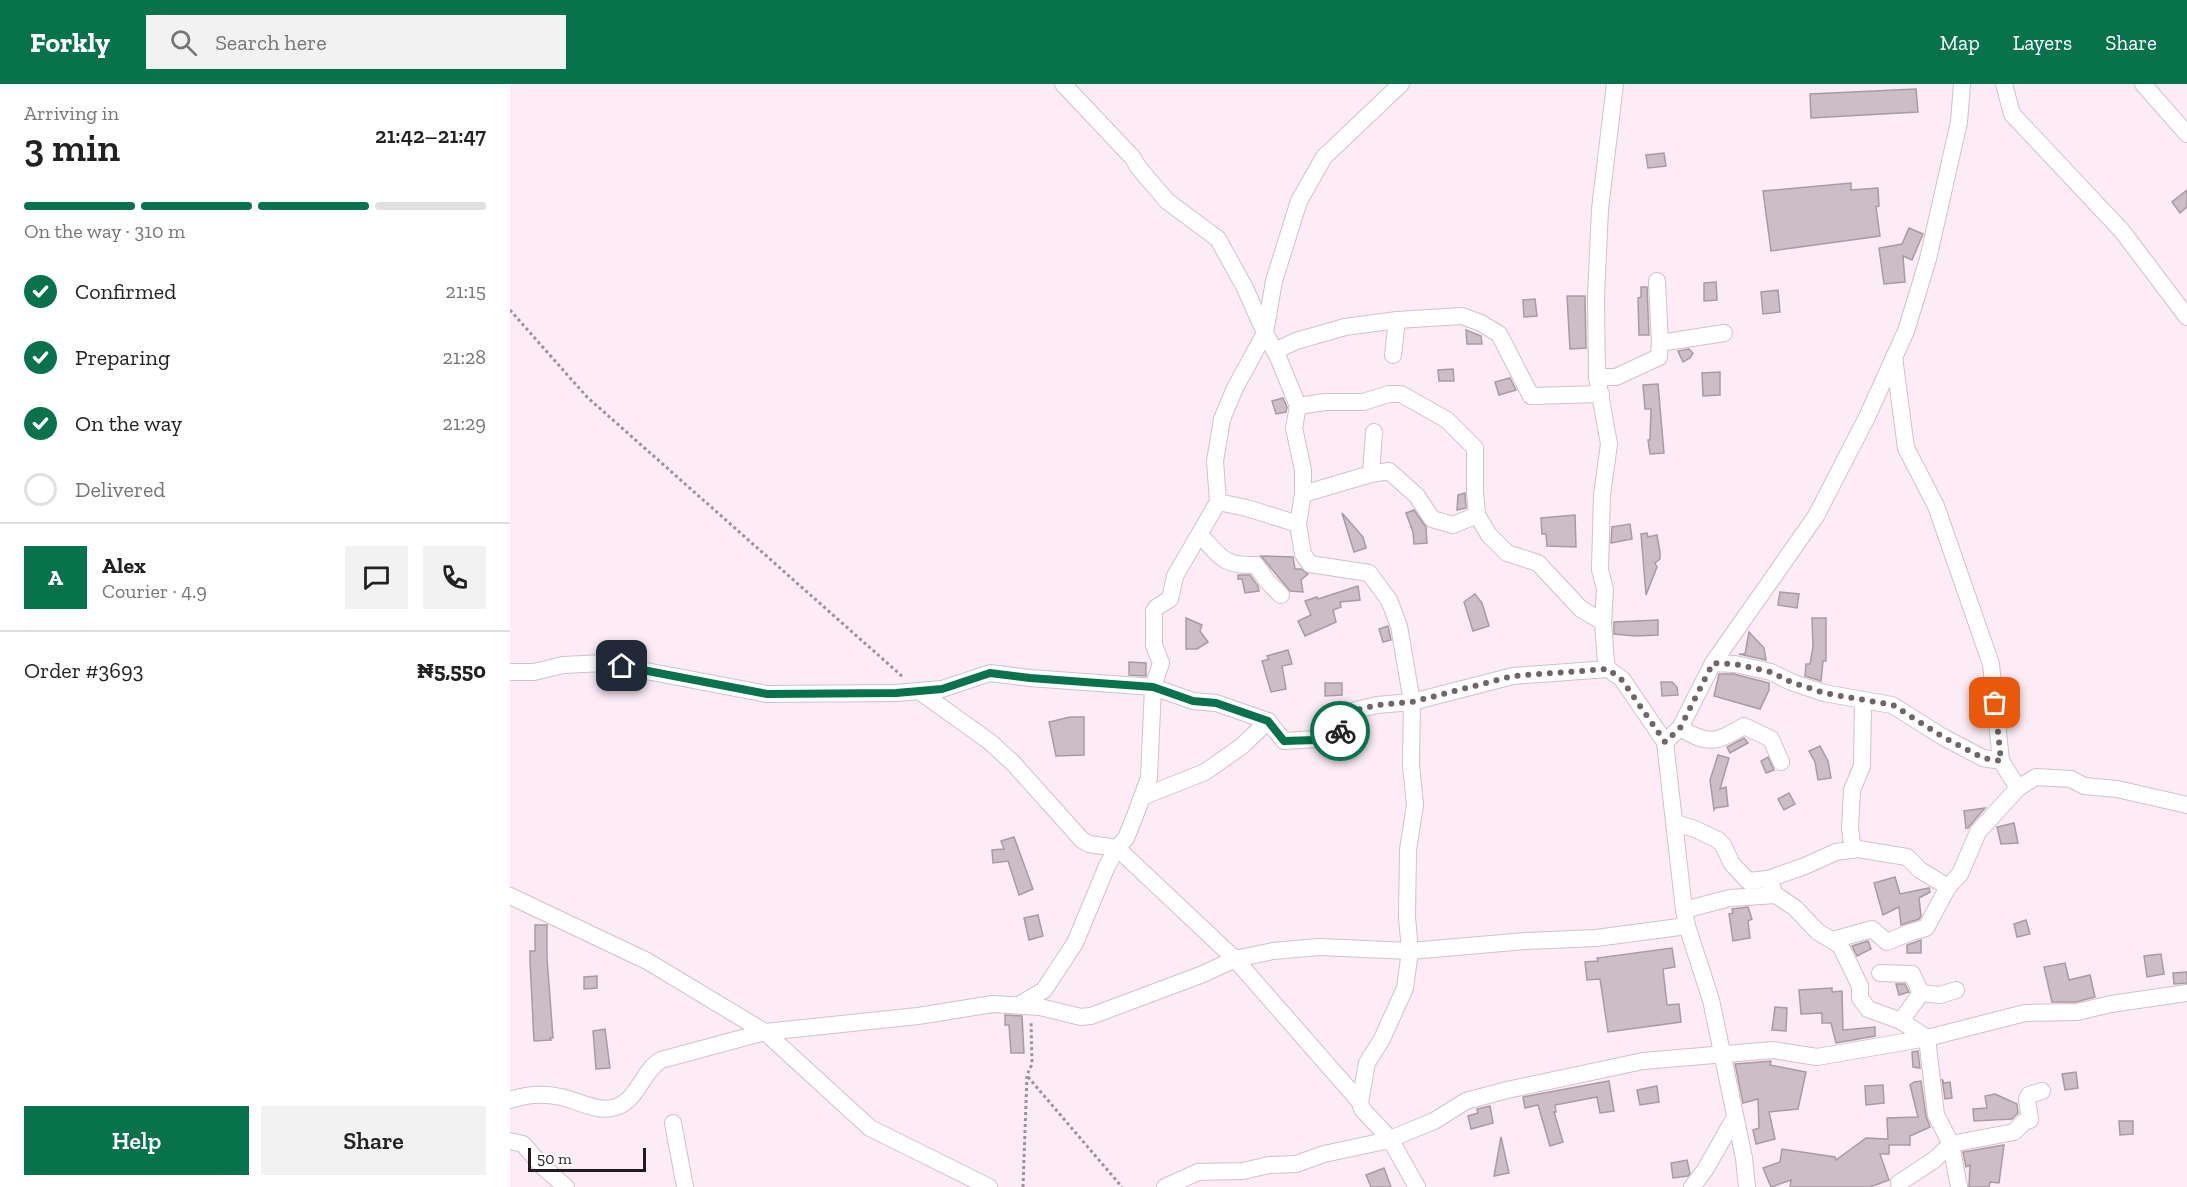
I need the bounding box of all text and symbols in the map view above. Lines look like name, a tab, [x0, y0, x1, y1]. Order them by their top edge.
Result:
search box	[146, 15, 566, 69]
text: Forkly	[30, 26, 110, 59]
icon: search	[167, 26, 200, 59]
text: Search here	[215, 29, 327, 56]
text: Map	[1940, 30, 1980, 55]
text: Layers	[2013, 30, 2072, 55]
text: Share	[2105, 30, 2157, 55]
text: Arriving in	[24, 101, 119, 125]
text: 21:42–21:47	[375, 122, 486, 149]
text: 3 min	[24, 124, 120, 171]
text: On the way · 310 m	[24, 219, 185, 243]
icon: check	[24, 275, 57, 308]
text: Confirmed	[75, 278, 176, 305]
text: 21:15	[446, 279, 486, 303]
icon: check	[24, 341, 57, 374]
text: Preparing	[75, 344, 170, 371]
text: 21:28	[442, 345, 486, 369]
icon: check	[24, 407, 57, 440]
text: On the way	[75, 410, 182, 437]
text: 21:29	[443, 411, 486, 435]
text: Delivered	[75, 476, 165, 503]
button: chat	[345, 546, 408, 609]
button: phone	[423, 546, 486, 609]
text: Alex	[102, 552, 146, 579]
text: A	[48, 564, 63, 591]
text: Courier · 4.9	[102, 579, 207, 603]
pin	[596, 640, 647, 691]
icon: home	[605, 649, 638, 682]
text: Order #3693	[24, 657, 143, 684]
text: ₦5,550	[417, 657, 486, 684]
pin	[1969, 677, 2020, 728]
icon: bag	[1978, 686, 2011, 719]
courier	[1310, 701, 1370, 761]
icon: bike	[1324, 715, 1357, 748]
button: Help	[24, 1106, 249, 1175]
button: Share	[261, 1106, 486, 1175]
scale bar	[528, 1145, 646, 1172]
text: 50 m	[537, 1149, 572, 1168]

